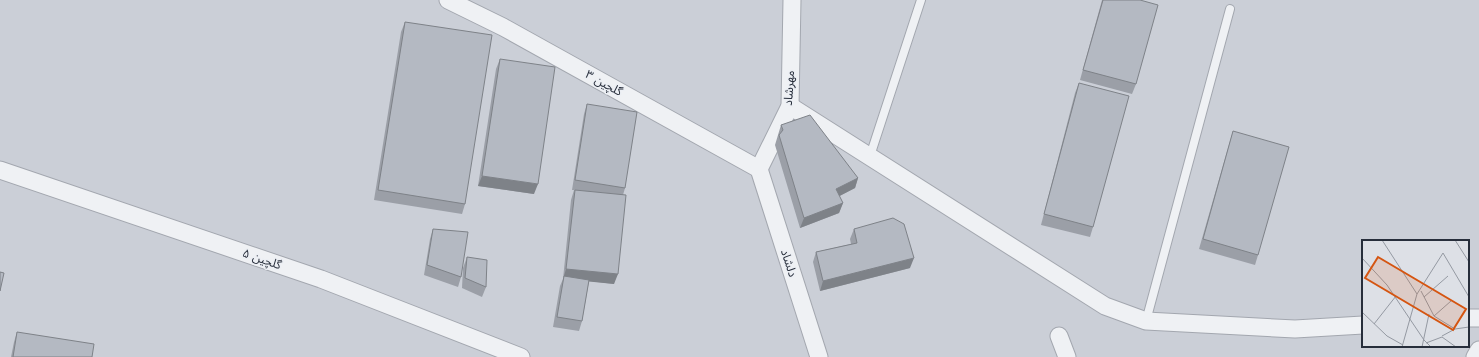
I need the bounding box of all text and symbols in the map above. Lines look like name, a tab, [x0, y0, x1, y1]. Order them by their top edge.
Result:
street label: گلچین ۳	[582, 65, 627, 101]
street label: مهرشاد	[779, 70, 799, 106]
inset map	[1362, 240, 1469, 347]
street label: گلچین ۵	[240, 244, 285, 274]
street label: دلشاد	[776, 247, 802, 279]

